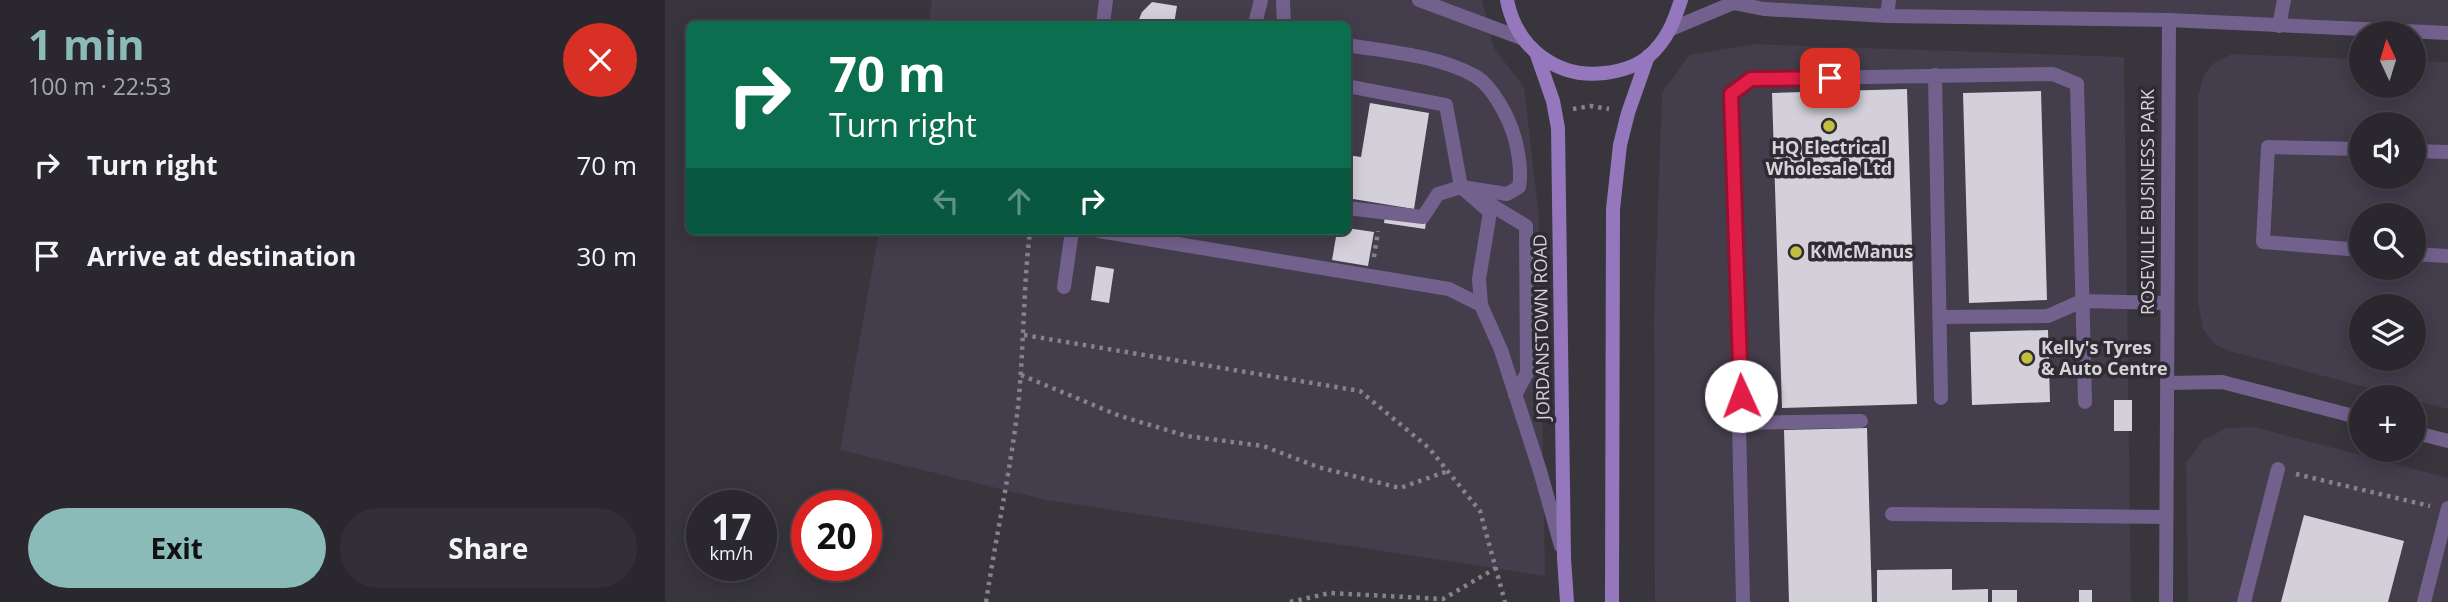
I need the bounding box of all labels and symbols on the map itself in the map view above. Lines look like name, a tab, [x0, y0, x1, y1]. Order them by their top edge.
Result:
north arrow	[2349, 21, 2425, 98]
pin	[1800, 48, 1860, 108]
street label: ROSEVILLE BUSINESS PARK	[2135, 88, 2159, 315]
marker: HQ Electrical Wholesale Ltd	[1821, 118, 1837, 134]
place label: HQ Electrical Wholesale Ltd	[1766, 135, 1892, 180]
street label: JORDANSTOWN ROAD	[1527, 234, 1555, 422]
place label: K McManus	[1810, 239, 1913, 263]
marker: K McManus	[1788, 244, 1804, 260]
place label: Kelly's Tyres & Auto Centre	[2041, 335, 2168, 380]
marker: Kelly's Tyres & Auto Centre	[2019, 350, 2035, 366]
position arrow	[1704, 359, 1778, 433]
speed limit sign: 20	[791, 490, 882, 581]

